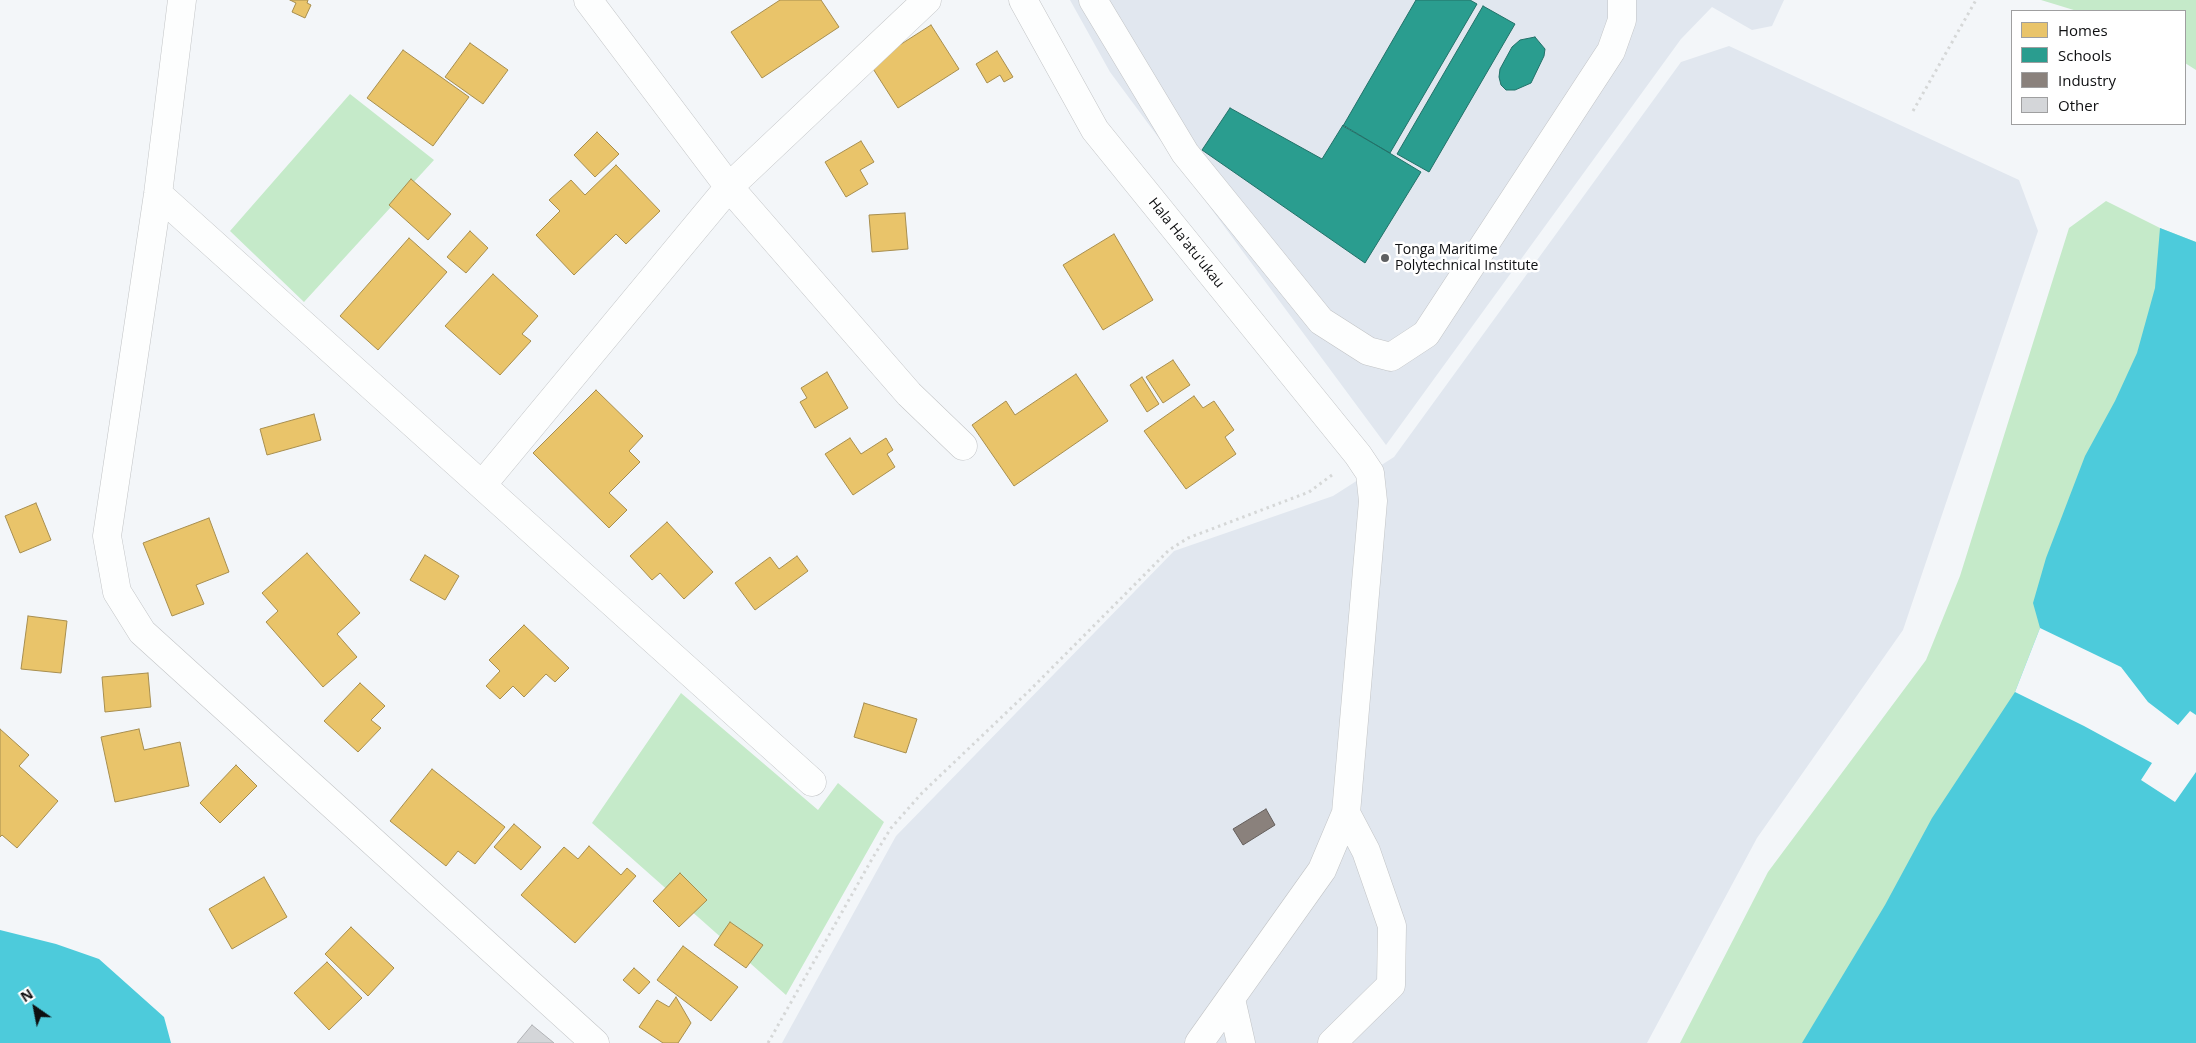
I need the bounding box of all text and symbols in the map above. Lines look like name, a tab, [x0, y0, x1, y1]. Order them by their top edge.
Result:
legend	[2011, 10, 2186, 125]
text: Homes	[2058, 20, 2108, 40]
text: Schools	[2058, 45, 2112, 65]
text: Industry	[2058, 70, 2116, 90]
text: Other	[2058, 95, 2099, 115]
street label: Hala Ha'atu'ukau	[1145, 195, 1227, 291]
place label: Tonga Maritime Polytechnical Institute	[1395, 242, 1538, 274]
marker: Tonga Maritime Polytechnical Institute	[1379, 252, 1391, 264]
north arrow	[10, 983, 60, 1033]
text: N	[17, 984, 37, 1006]

